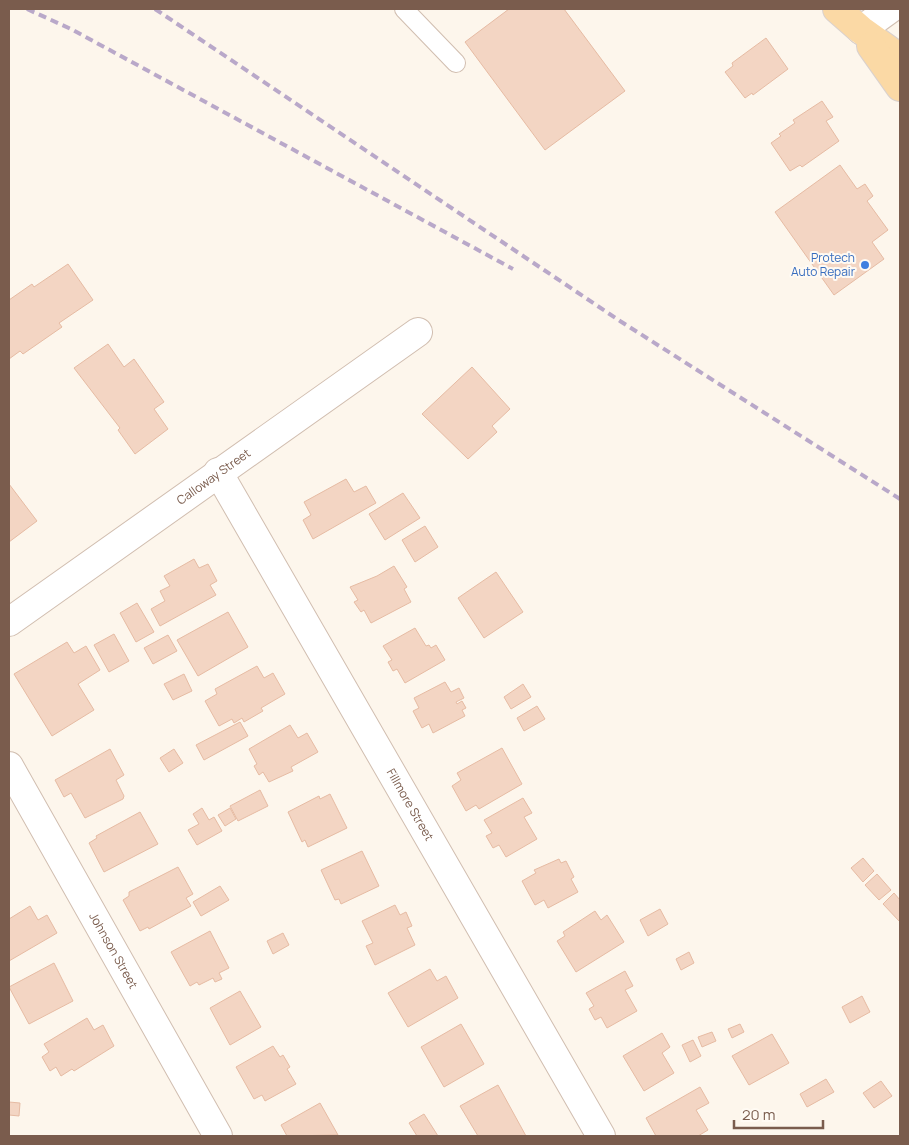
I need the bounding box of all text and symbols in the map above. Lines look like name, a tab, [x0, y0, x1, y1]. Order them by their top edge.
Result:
place label: Protech Auto Repair	[791, 249, 856, 280]
marker: Protech Auto Repair	[859, 259, 871, 271]
street label: Calloway Street	[173, 444, 254, 508]
street label: Fillmore Street	[383, 765, 438, 844]
street label: Johnson Street	[85, 909, 142, 992]
scale bar	[734, 1098, 823, 1130]
text: 20 m	[742, 1104, 775, 1125]

